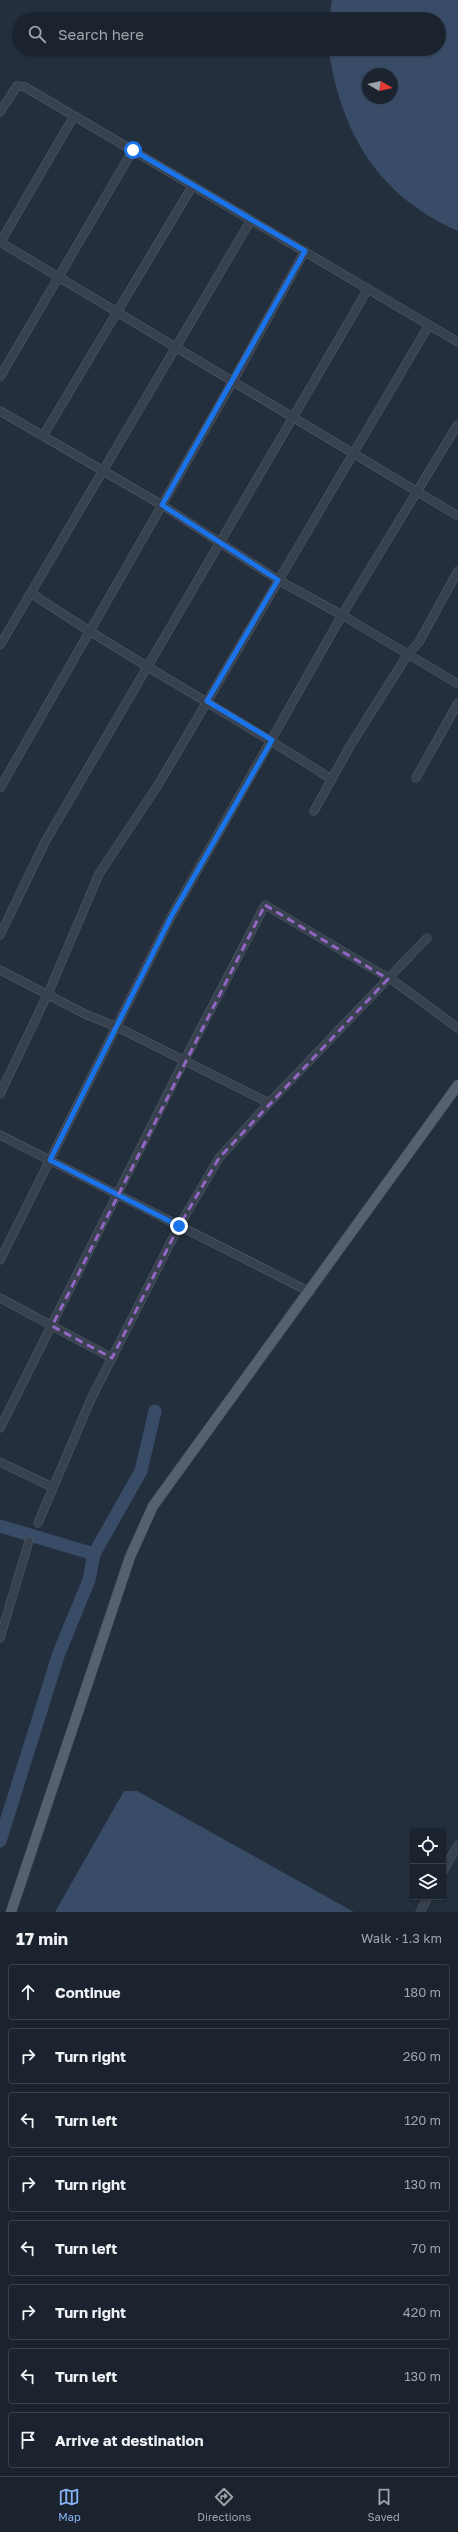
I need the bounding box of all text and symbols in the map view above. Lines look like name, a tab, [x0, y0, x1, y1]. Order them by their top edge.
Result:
search box	[12, 12, 446, 56]
icon: search	[26, 23, 48, 45]
text: Search here	[58, 25, 144, 43]
north arrow	[362, 68, 398, 104]
route start	[124, 141, 142, 159]
route end	[170, 1217, 188, 1235]
map controls	[410, 1828, 446, 1900]
button: locate	[410, 1828, 446, 1864]
button: layers	[410, 1864, 446, 1900]
text: 17 min	[16, 1928, 68, 1949]
text: Walk · 1.3 km	[361, 1930, 442, 1946]
icon: ahead	[17, 1981, 39, 2003]
text: Continue	[55, 1983, 121, 2001]
text: 180 m	[404, 1984, 441, 2000]
icon: right	[17, 2045, 39, 2067]
text: Turn right	[55, 2047, 126, 2065]
text: 260 m	[403, 2048, 441, 2064]
icon: left	[17, 2109, 39, 2131]
text: Turn left	[55, 2111, 117, 2129]
text: 120 m	[404, 2112, 441, 2128]
icon: right	[17, 2173, 39, 2195]
text: Turn right	[55, 2175, 126, 2193]
text: 130 m	[404, 2176, 441, 2192]
icon: left	[17, 2237, 39, 2259]
text: Turn left	[55, 2239, 117, 2257]
text: 70 m	[411, 2240, 441, 2256]
icon: right	[17, 2301, 39, 2323]
text: Turn right	[55, 2303, 126, 2321]
text: 420 m	[403, 2304, 441, 2320]
icon: left	[17, 2365, 39, 2387]
text: Turn left	[55, 2367, 117, 2385]
text: 130 m	[404, 2368, 441, 2384]
icon: arrive	[17, 2429, 39, 2451]
text: Arrive at destination	[55, 2431, 204, 2449]
tab: Map	[58, 2486, 81, 2523]
tab: Directions	[197, 2486, 251, 2523]
tab: Saved	[368, 2486, 400, 2523]

